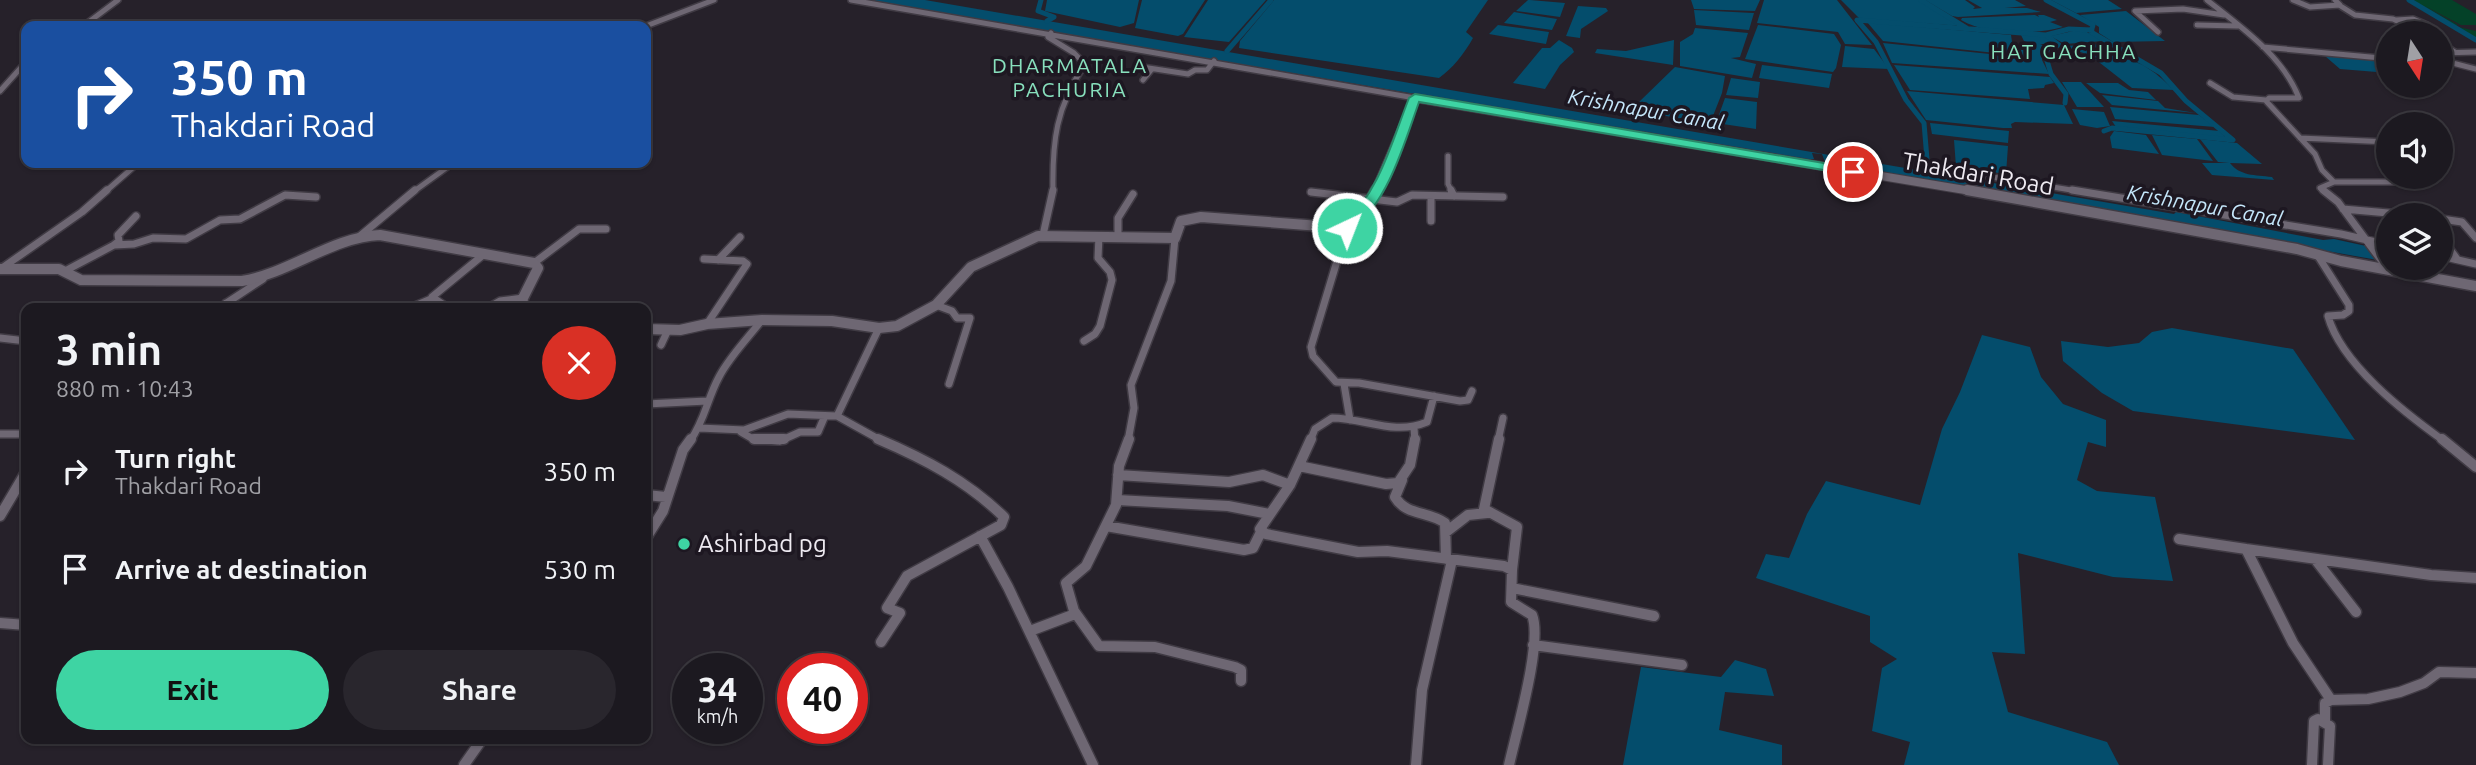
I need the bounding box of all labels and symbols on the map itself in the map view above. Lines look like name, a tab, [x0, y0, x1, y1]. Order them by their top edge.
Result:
north arrow	[2376, 21, 2454, 98]
district label: HAT GACHHA	[1991, 39, 2137, 63]
district label: DHARMATALA PACHURIA	[992, 53, 1148, 101]
water label: Krishnapur Canal	[1566, 83, 1726, 135]
pin	[1823, 142, 1883, 202]
street label: Thakdari Road	[1900, 147, 2056, 200]
water label: Krishnapur Canal	[2125, 179, 2285, 231]
position arrow	[1310, 191, 1384, 265]
place label: Ashirbad pg	[698, 530, 827, 557]
marker: Ashirbad pg	[676, 536, 692, 552]
speed limit sign: 40	[777, 653, 868, 744]

